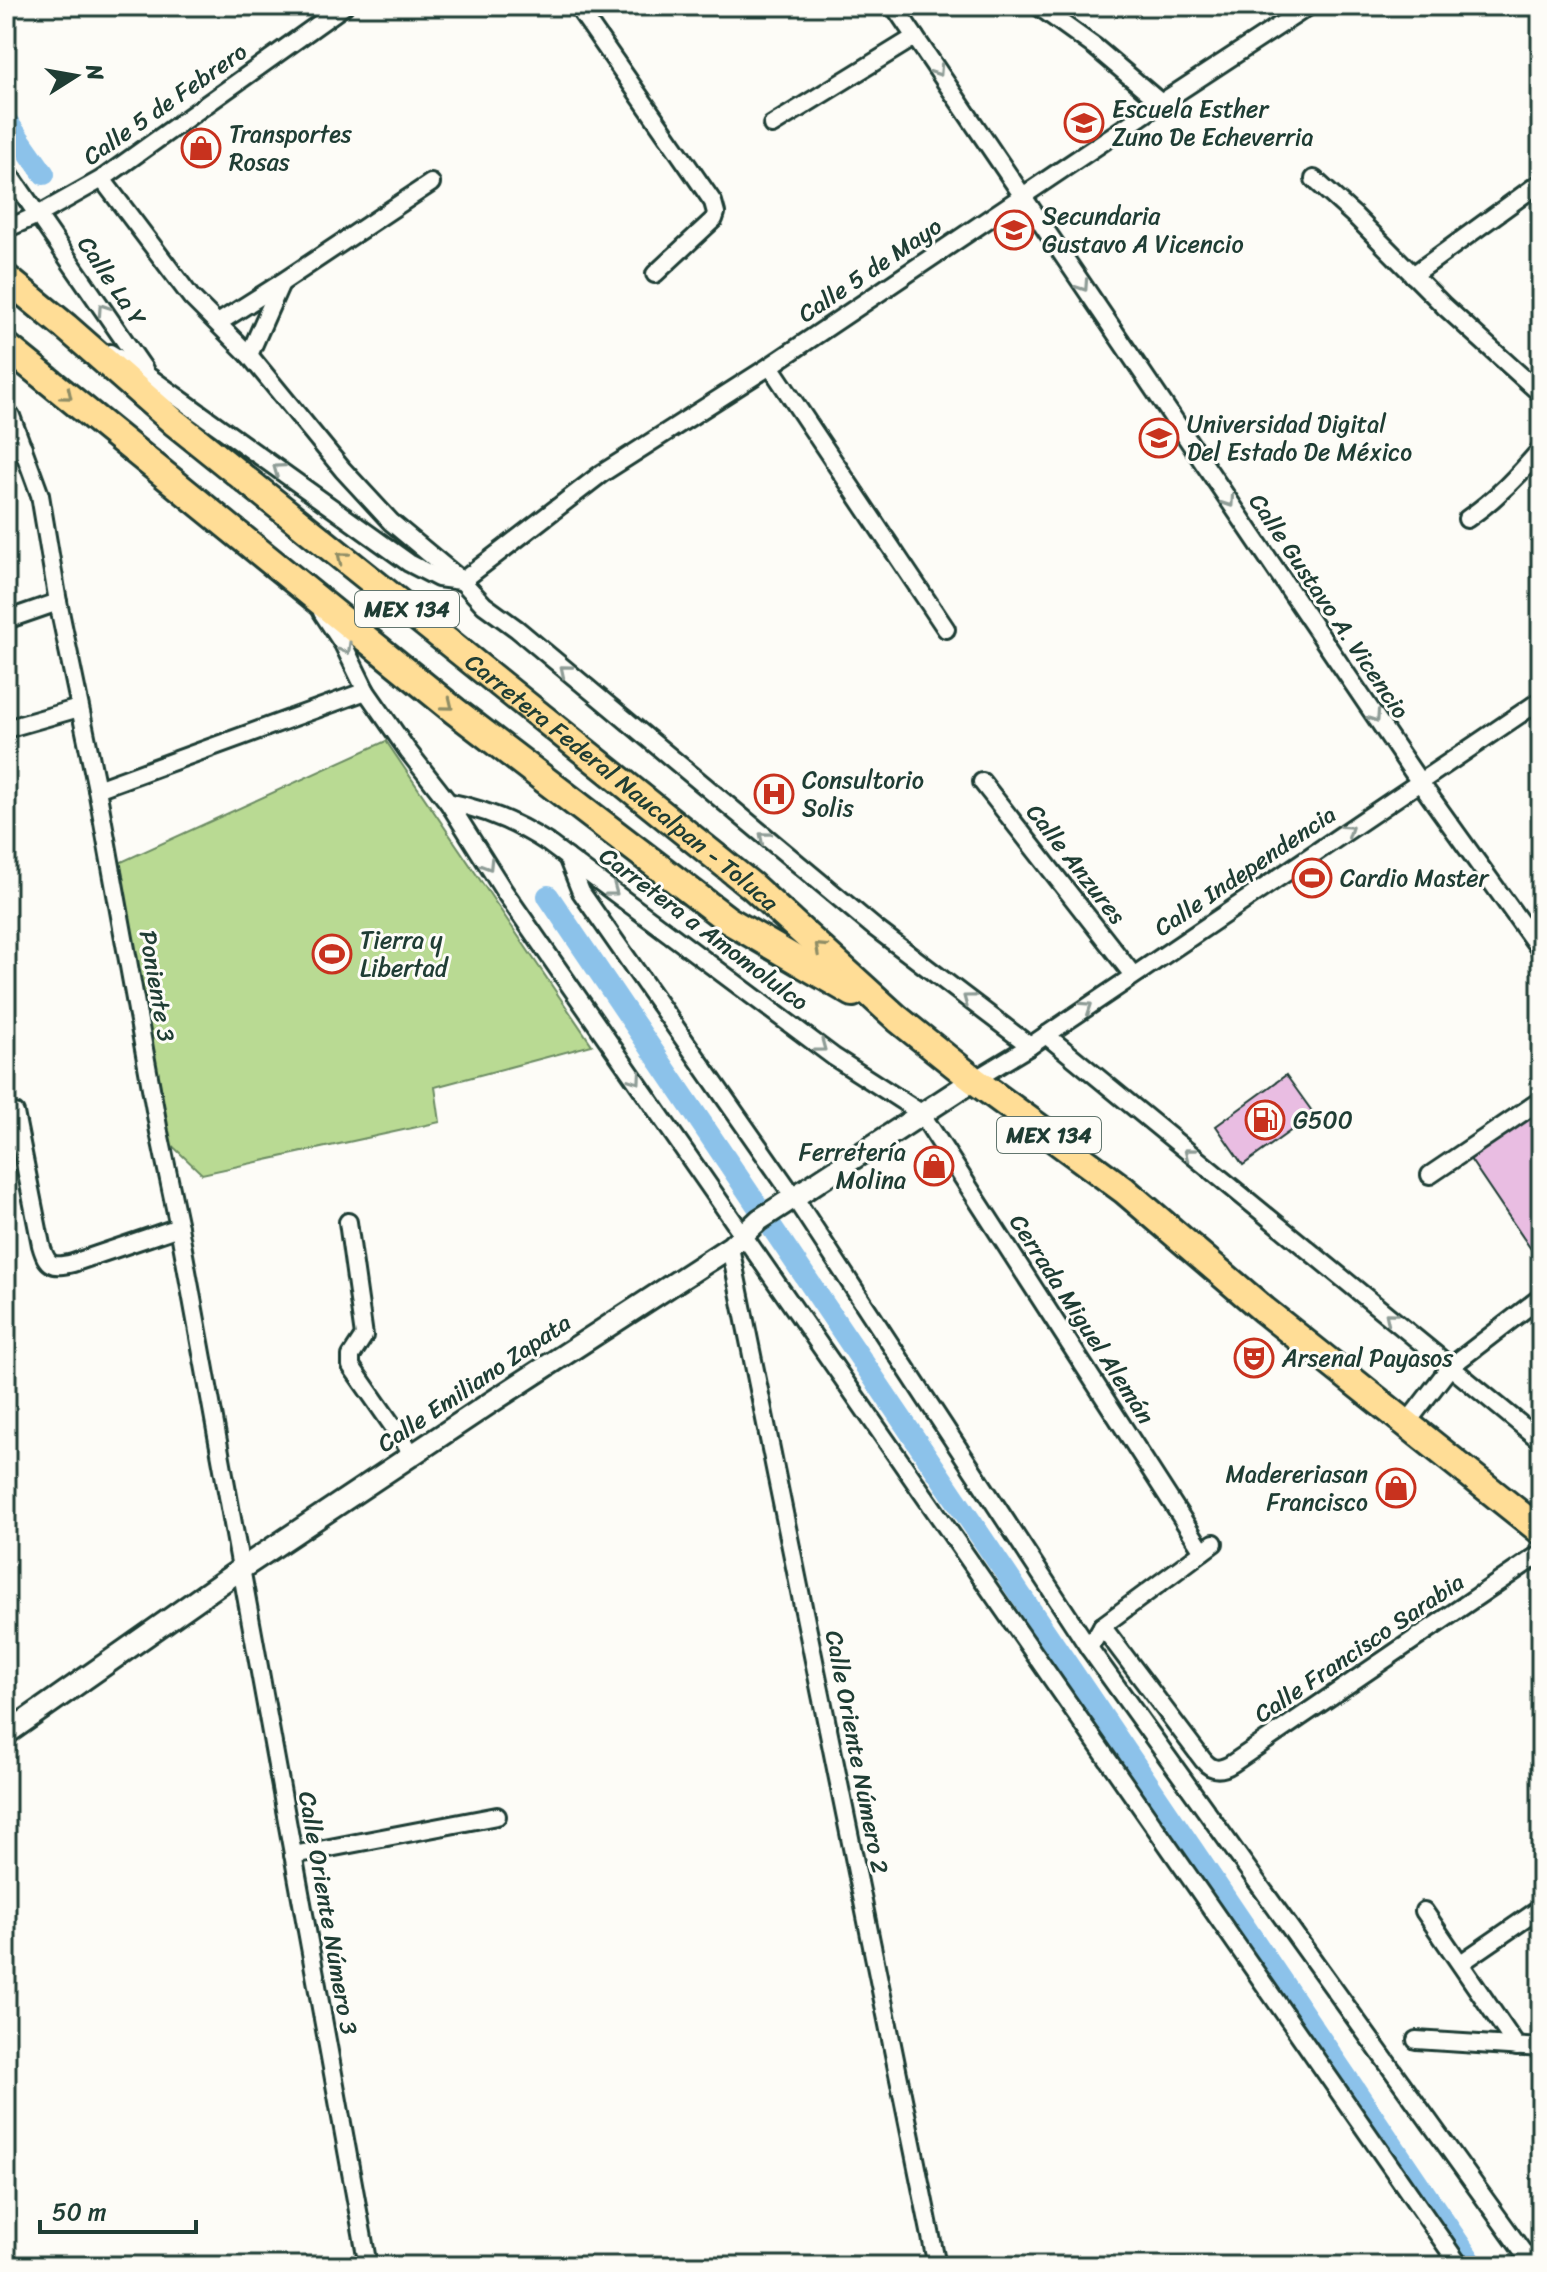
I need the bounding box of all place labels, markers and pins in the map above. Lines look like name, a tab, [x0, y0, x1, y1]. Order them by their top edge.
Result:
place label: Escuela Esther Zuno De Echeverria	[1112, 88, 1314, 158]
school or university icon: Escuela Esther Zuno De Echeverria	[1063, 102, 1105, 144]
place label: Transportes Rosas	[229, 113, 353, 183]
shop icon: Transportes Rosas	[180, 127, 222, 169]
place label: Secundaria Gustavo A Vicencio	[1042, 195, 1244, 265]
school or university icon: Secundaria Gustavo A Vicencio	[993, 209, 1035, 251]
place label: Universidad Digital Del Estado De México	[1187, 403, 1412, 473]
school or university icon: Universidad Digital Del Estado De México	[1138, 417, 1180, 459]
place label: Consultorio Solis	[802, 759, 924, 829]
hospital icon: Consultorio Solis	[753, 773, 795, 815]
sports icon: Cardio Master	[1291, 857, 1333, 899]
place label: Cardio Master	[1340, 857, 1491, 899]
place label: Tierra y Libertad	[360, 919, 450, 989]
sports icon: Tierra y Libertad	[311, 933, 353, 975]
fuel station icon: G500	[1244, 1099, 1286, 1141]
place label: G500	[1293, 1099, 1353, 1141]
place label: Ferretería Molina	[799, 1131, 906, 1201]
shop icon: Ferretería Molina	[913, 1145, 955, 1187]
theatre icon: Arsenal Payasos	[1233, 1337, 1275, 1379]
place label: Arsenal Payasos	[1281, 1337, 1454, 1379]
place label: Madereriasan Francisco	[1225, 1453, 1368, 1523]
shop icon: Madereriasan Francisco	[1375, 1467, 1417, 1509]

